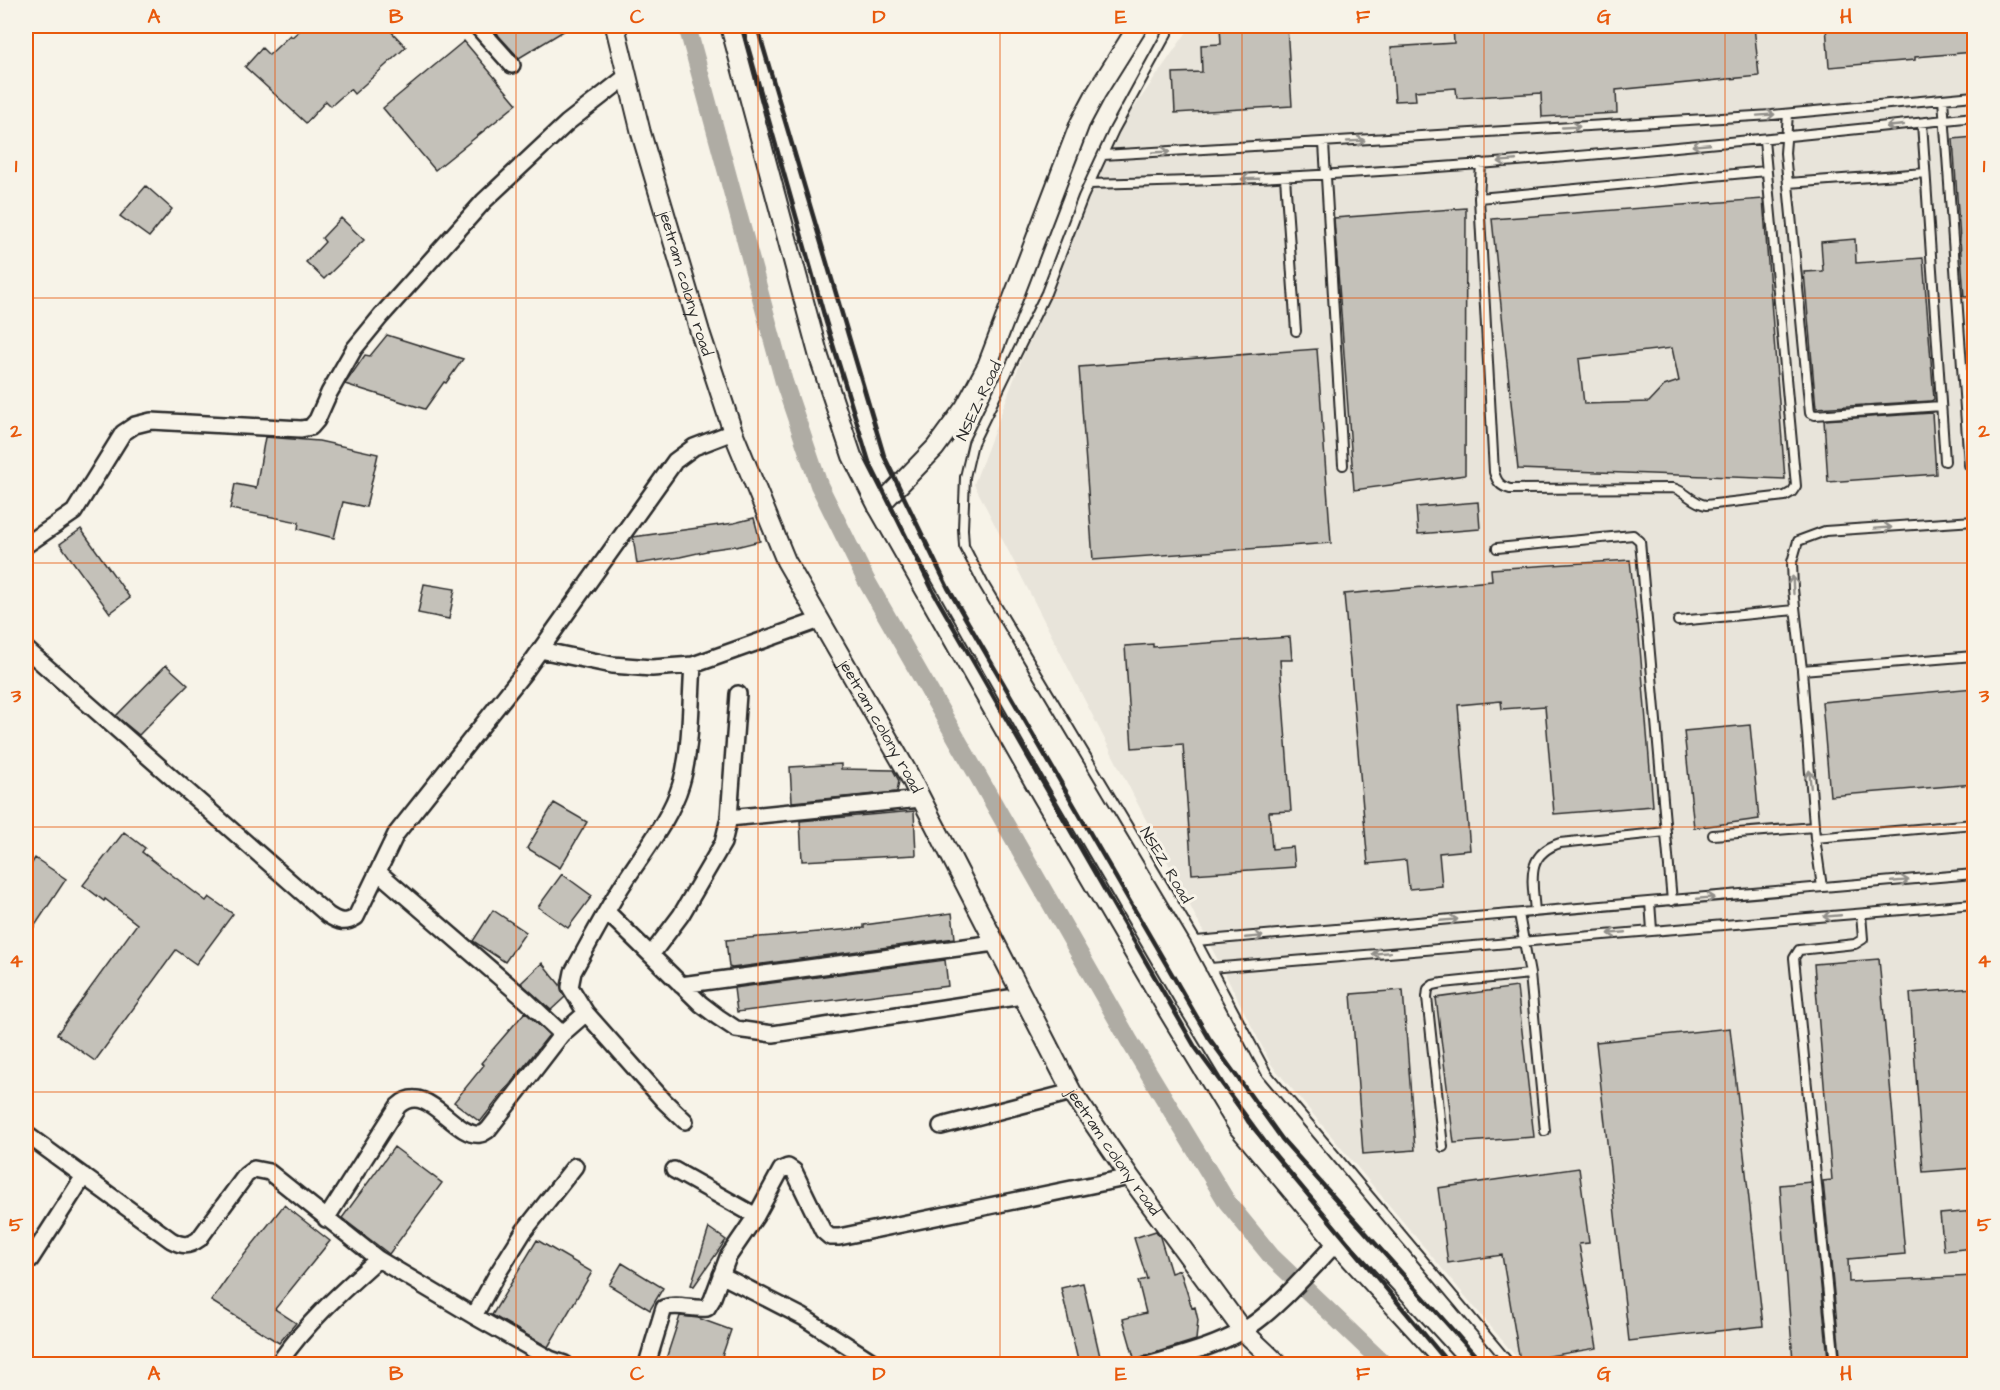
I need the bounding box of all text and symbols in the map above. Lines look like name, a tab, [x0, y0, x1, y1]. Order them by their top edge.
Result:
text: A	[148, 3, 161, 31]
text: B	[389, 3, 404, 31]
text: C	[630, 3, 645, 31]
text: D	[873, 3, 886, 31]
text: E	[1115, 3, 1127, 31]
text: F	[1356, 3, 1371, 31]
text: G	[1597, 3, 1611, 31]
text: H	[1840, 3, 1852, 31]
one-way arrow	[1755, 110, 1775, 121]
one-way arrow	[1886, 121, 1906, 132]
one-way arrow	[1561, 122, 1581, 133]
one-way arrow	[1345, 135, 1365, 146]
one-way arrow	[1692, 140, 1712, 151]
one-way arrow	[1150, 147, 1170, 158]
text: 1	[15, 152, 18, 180]
text: 1	[1983, 152, 1986, 180]
one-way arrow	[1498, 156, 1518, 167]
one-way arrow	[1240, 173, 1260, 184]
street label: jeetram colony road	[653, 206, 718, 359]
street label: NSEZ Road	[951, 358, 1007, 444]
text: 2	[9, 417, 22, 445]
text: 2	[1977, 417, 1990, 445]
one-way arrow	[1873, 522, 1893, 533]
one-way arrow	[1788, 576, 1799, 596]
street label: jeetram colony road	[833, 654, 927, 797]
text: 3	[10, 682, 22, 710]
text: 3	[1978, 682, 1990, 710]
one-way arrow	[1804, 770, 1815, 790]
street label: NSEZ Road	[1135, 823, 1197, 907]
one-way arrow	[1889, 875, 1909, 886]
one-way arrow	[1695, 892, 1715, 903]
one-way arrow	[1823, 911, 1843, 922]
one-way arrow	[1438, 914, 1458, 925]
one-way arrow	[1608, 928, 1628, 939]
one-way arrow	[1244, 931, 1264, 942]
text: 4	[9, 947, 23, 975]
one-way arrow	[1371, 947, 1391, 958]
text: 4	[1977, 947, 1991, 975]
street label: jeetram colony road	[1060, 1083, 1166, 1220]
text: 5	[9, 1211, 24, 1239]
text: 5	[1977, 1211, 1992, 1239]
text: A	[148, 1360, 161, 1388]
text: B	[389, 1360, 404, 1388]
text: C	[630, 1360, 645, 1388]
text: D	[873, 1360, 886, 1388]
text: E	[1115, 1360, 1127, 1388]
text: F	[1356, 1360, 1371, 1388]
text: G	[1597, 1360, 1611, 1388]
text: H	[1840, 1360, 1852, 1388]

